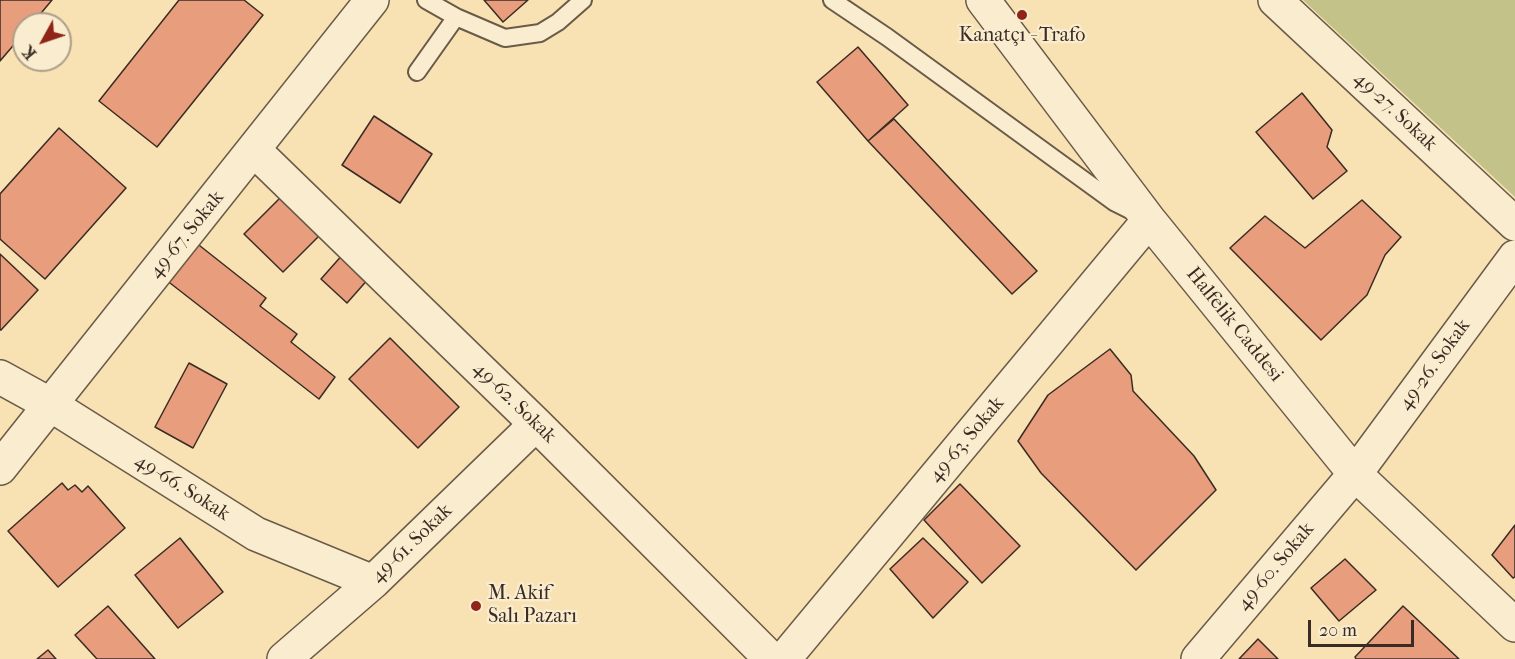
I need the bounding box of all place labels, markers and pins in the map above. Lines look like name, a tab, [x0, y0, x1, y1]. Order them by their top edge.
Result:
marker: Kanatçı - Trafo	[1015, 8, 1029, 22]
place label: Kanatçı - Trafo	[959, 24, 1085, 48]
place label: M. Akif Salı Pazarı	[488, 582, 577, 629]
marker: M. Akif Salı Pazarı	[469, 599, 483, 613]

